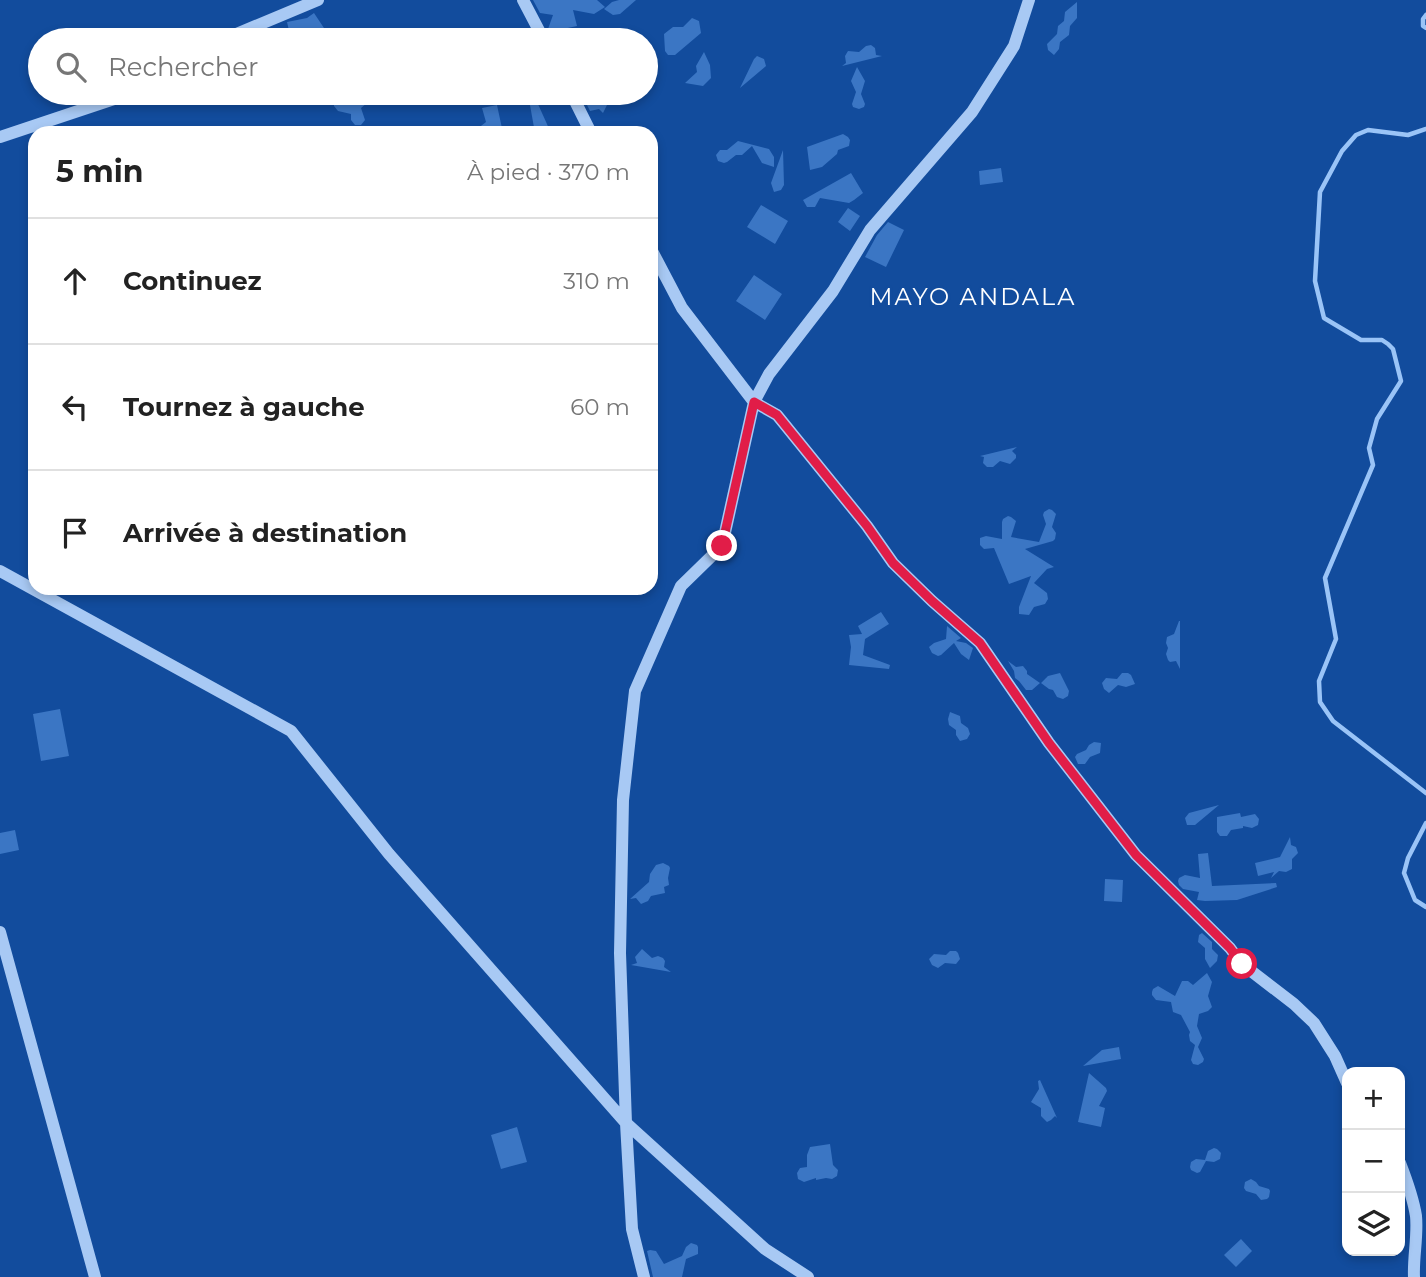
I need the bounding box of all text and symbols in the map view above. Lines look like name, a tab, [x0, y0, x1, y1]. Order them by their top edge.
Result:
search box	[28, 28, 658, 105]
icon: search	[52, 48, 90, 86]
text: Rechercher	[108, 51, 258, 83]
text: 5 min	[56, 153, 144, 190]
text: À pied · 370 m	[467, 158, 630, 186]
icon: ahead	[56, 262, 94, 300]
text: Continuez	[123, 265, 262, 297]
text: 310 m	[563, 267, 630, 295]
district label: MAYO ANDALA	[870, 282, 1076, 311]
icon: left	[56, 388, 94, 426]
text: Tournez à gauche	[123, 391, 365, 423]
text: 60 m	[570, 393, 630, 421]
icon: arrive	[56, 514, 94, 552]
text: Arrivée à destination	[123, 517, 407, 549]
route end	[706, 530, 737, 561]
route start	[1226, 948, 1257, 979]
map controls	[1342, 1067, 1405, 1256]
button: +	[1342, 1067, 1405, 1130]
button: −	[1342, 1130, 1405, 1193]
button: layers	[1342, 1193, 1405, 1256]

